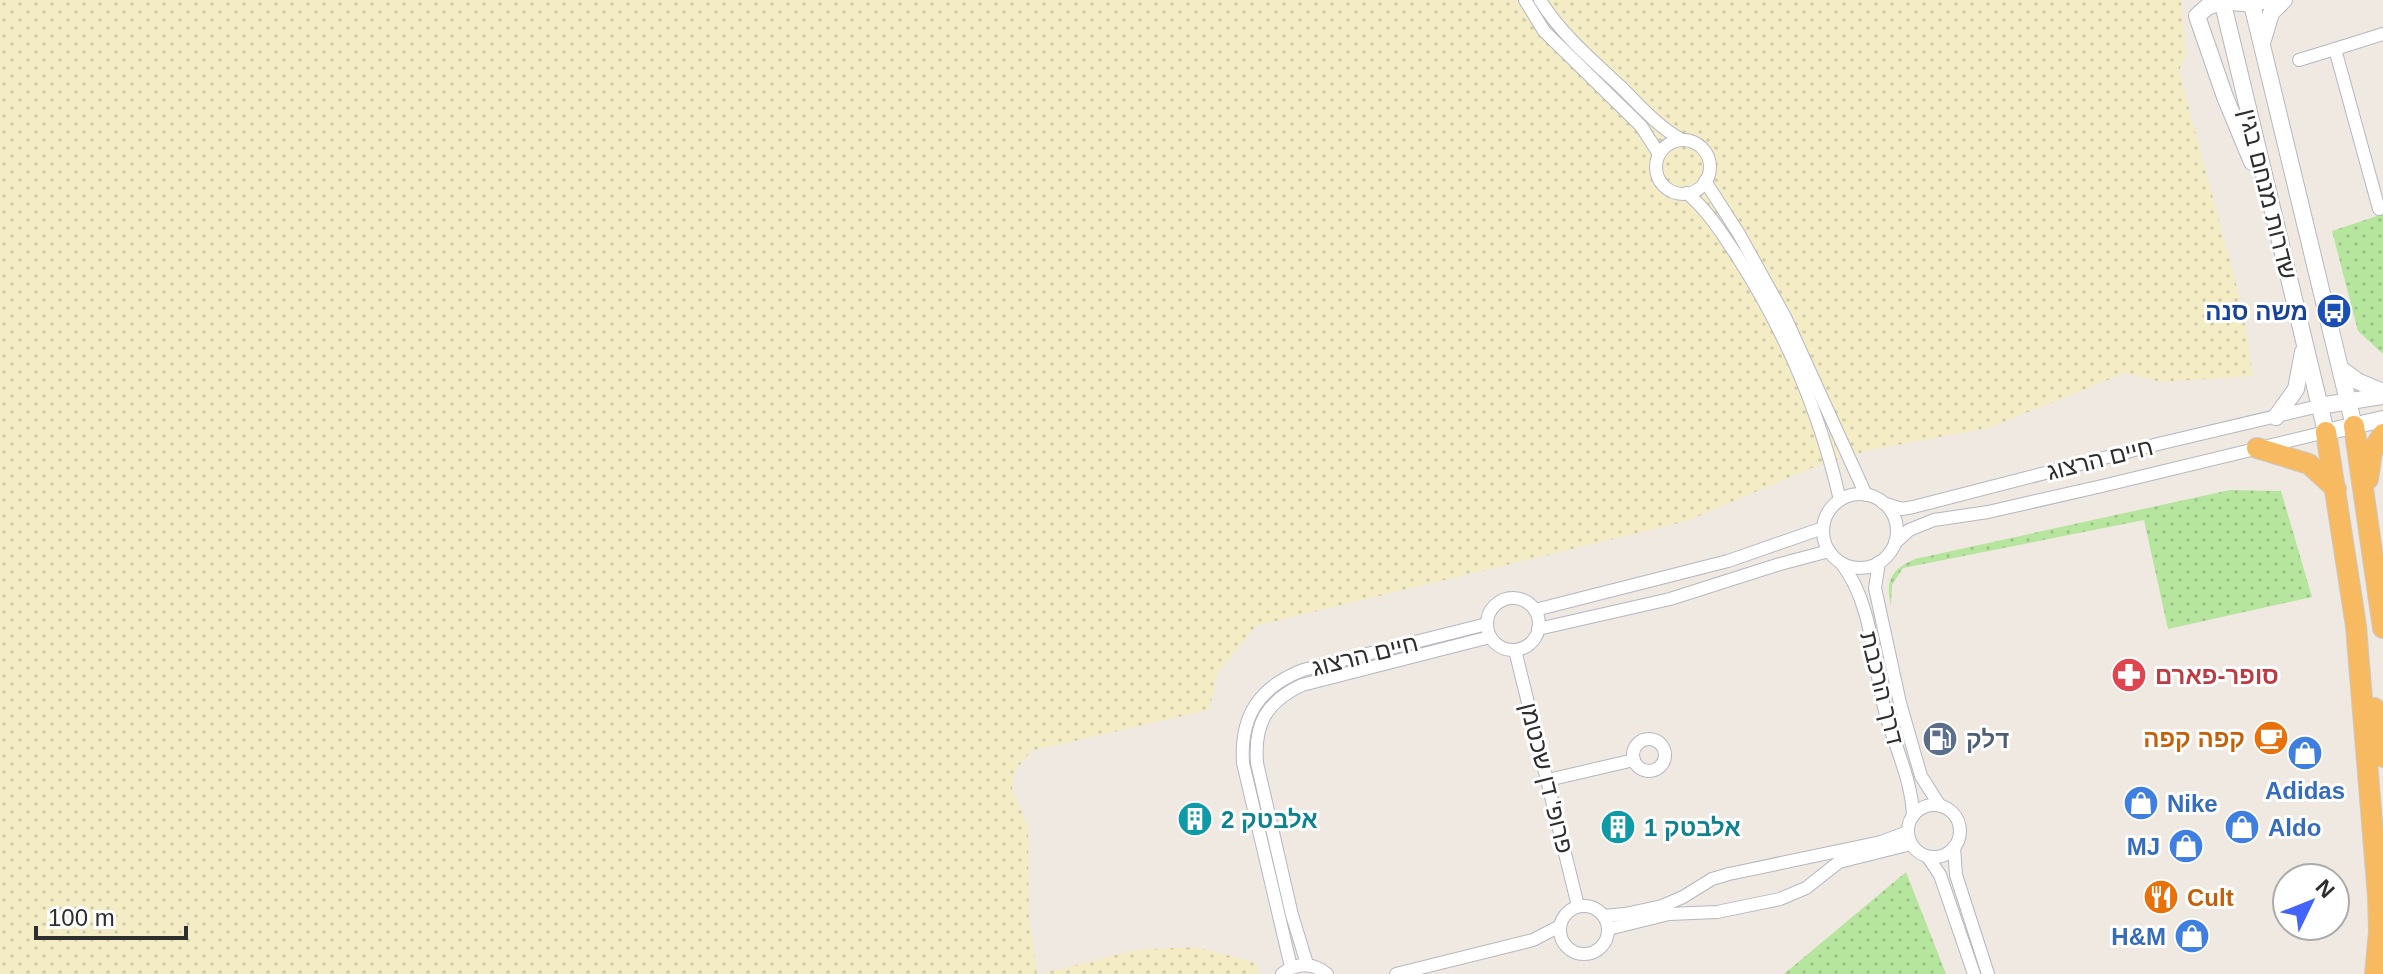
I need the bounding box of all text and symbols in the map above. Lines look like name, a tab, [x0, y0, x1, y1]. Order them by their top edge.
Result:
street label: שדרות מנחם בגין	[2234, 106, 2302, 282]
bus stop icon: משה סנה	[2315, 292, 2353, 330]
place label: משה סנה	[2205, 298, 2308, 325]
street label: חיים הרצוג	[2044, 433, 2156, 485]
street label: חיים הרצוג	[1309, 629, 1421, 681]
street label: דרך הרכבת	[1855, 629, 1909, 747]
pharmacy icon: סופר-פארם	[2110, 656, 2148, 694]
place label: סופר-פארם	[2155, 662, 2279, 689]
street label: פרופ' דן שכטמן	[1515, 700, 1579, 856]
cafe icon: קפה קפה	[2252, 719, 2290, 757]
fuel station icon: דלק	[1921, 720, 1959, 758]
place label: קפה קפה	[2143, 725, 2245, 752]
place label: דלק	[1966, 726, 2009, 753]
shop icon: Adidas	[2286, 734, 2324, 772]
place label: Adidas	[2265, 777, 2345, 804]
shop icon: Nike	[2122, 784, 2160, 822]
place label: Nike	[2167, 790, 2218, 817]
building icon: אלבטק 2	[1176, 800, 1214, 838]
place label: אלבטק 2	[1221, 806, 1318, 833]
building icon: אלבטק 1	[1599, 808, 1637, 846]
shop icon: Aldo	[2223, 808, 2261, 846]
place label: אלבטק 1	[1644, 814, 1741, 841]
place label: Aldo	[2268, 814, 2321, 841]
shop icon: MJ	[2167, 827, 2205, 865]
place label: MJ	[2127, 833, 2160, 860]
north arrow	[2271, 862, 2351, 942]
text: N	[2311, 874, 2340, 903]
restaurant icon: Cult	[2142, 878, 2180, 916]
place label: Cult	[2187, 884, 2234, 911]
scale bar	[36, 890, 186, 940]
text: 100 m	[48, 904, 115, 931]
shop icon: H&M	[2173, 917, 2211, 955]
place label: H&M	[2111, 923, 2166, 950]

